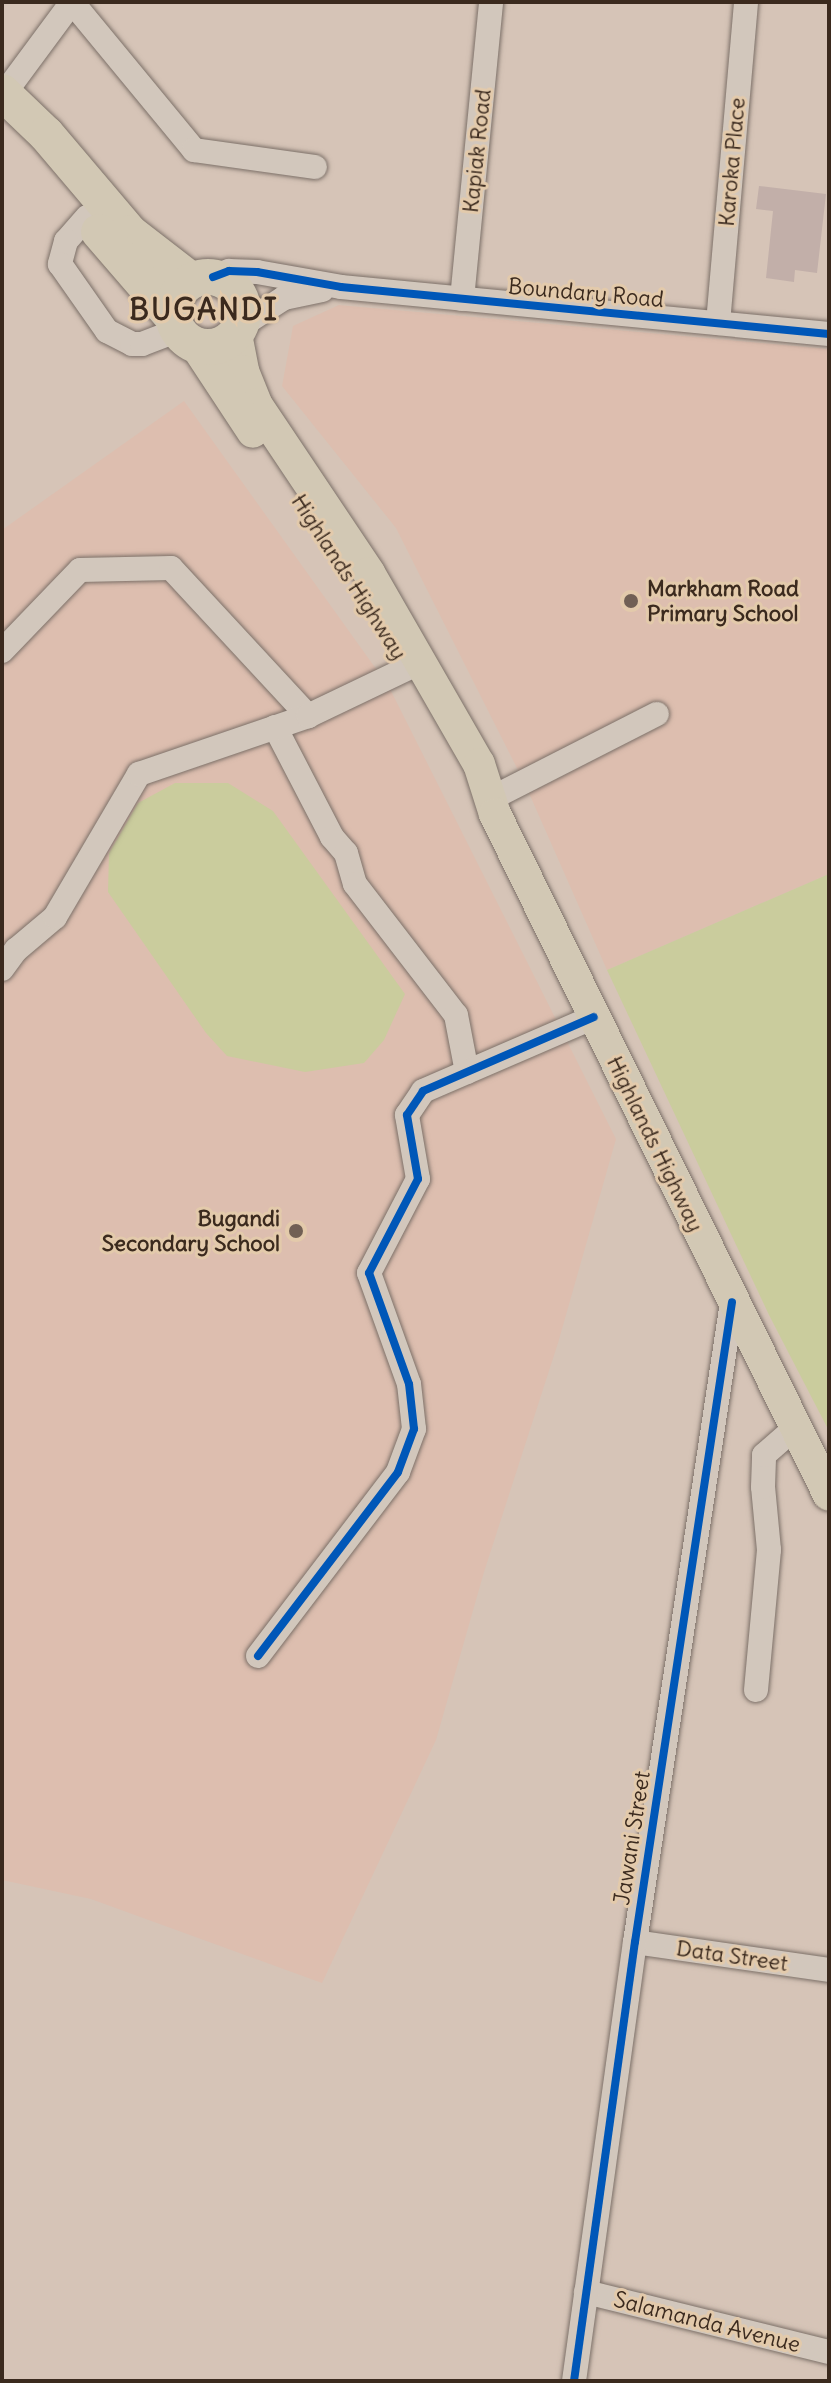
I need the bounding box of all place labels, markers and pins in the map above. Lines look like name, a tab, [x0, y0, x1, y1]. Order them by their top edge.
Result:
place label: Markham Road Primary School	[647, 575, 799, 626]
marker: Markham Road Primary School	[622, 592, 640, 610]
place label: Bugandi Secondary School	[102, 1205, 280, 1256]
marker: Bugandi Secondary School	[287, 1222, 305, 1240]

